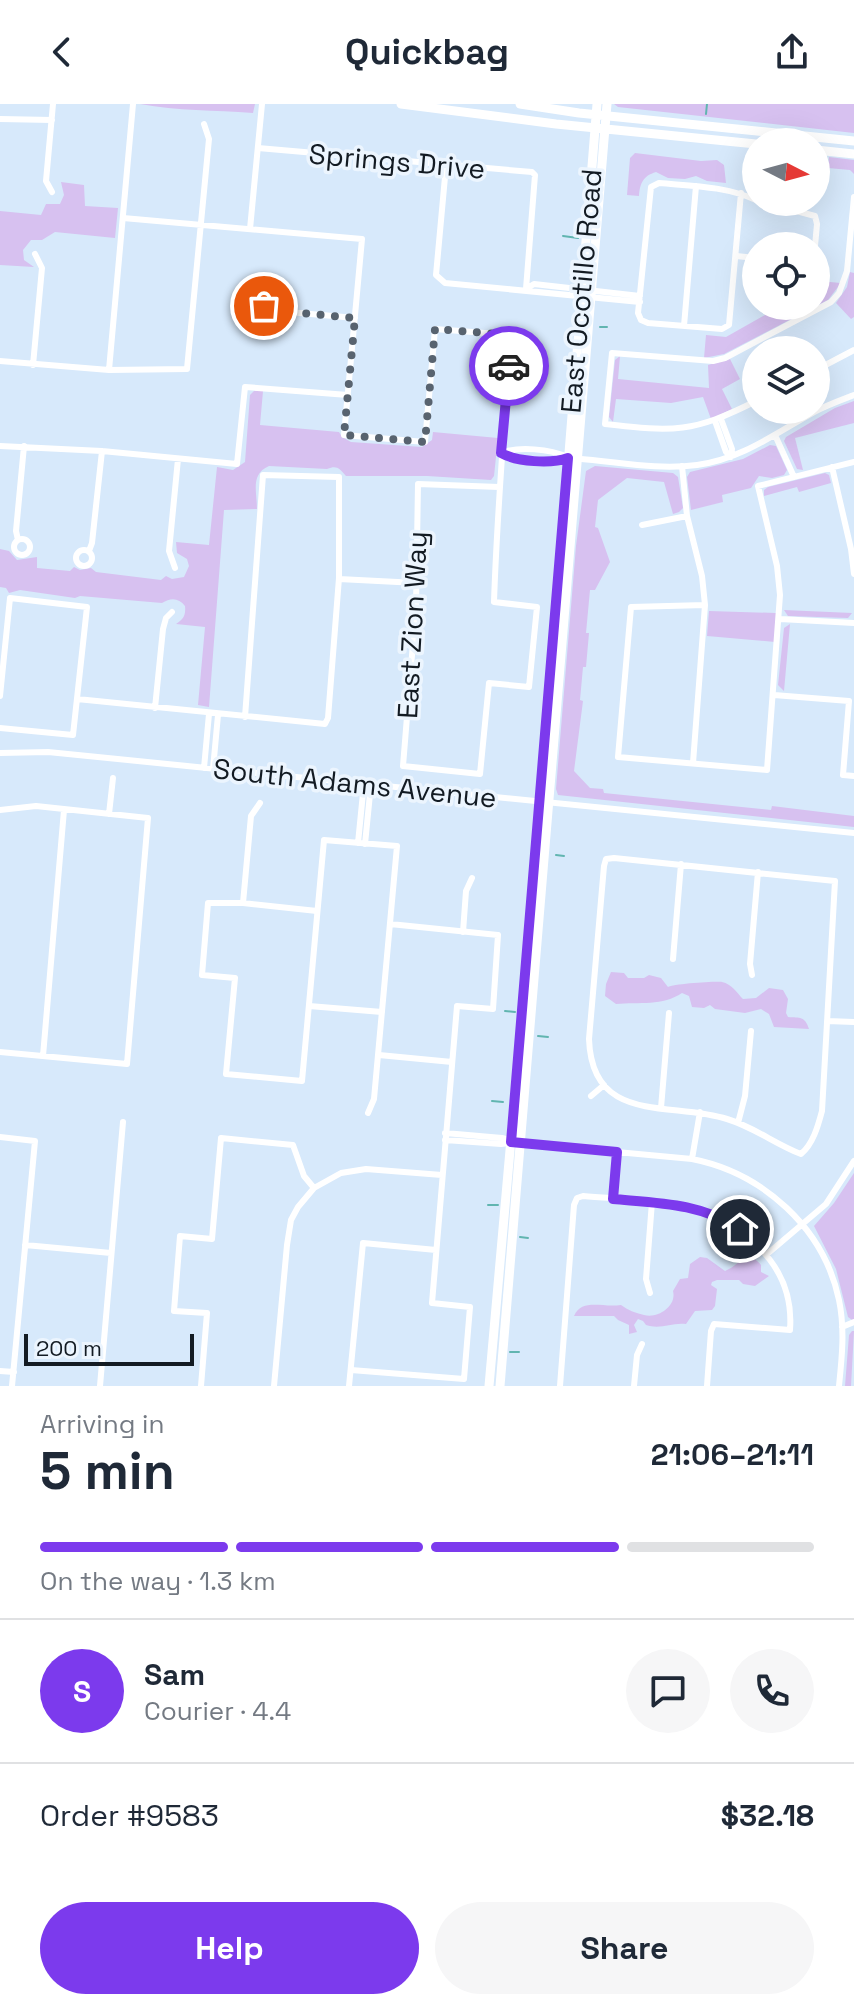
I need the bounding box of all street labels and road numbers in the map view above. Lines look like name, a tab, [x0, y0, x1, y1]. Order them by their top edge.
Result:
street label: Springs Drive	[307, 135, 487, 187]
street label: East Ocotillo Road	[552, 167, 610, 415]
street label: East Zion Way	[389, 530, 435, 720]
street label: South Adams Avenue	[212, 750, 498, 816]

